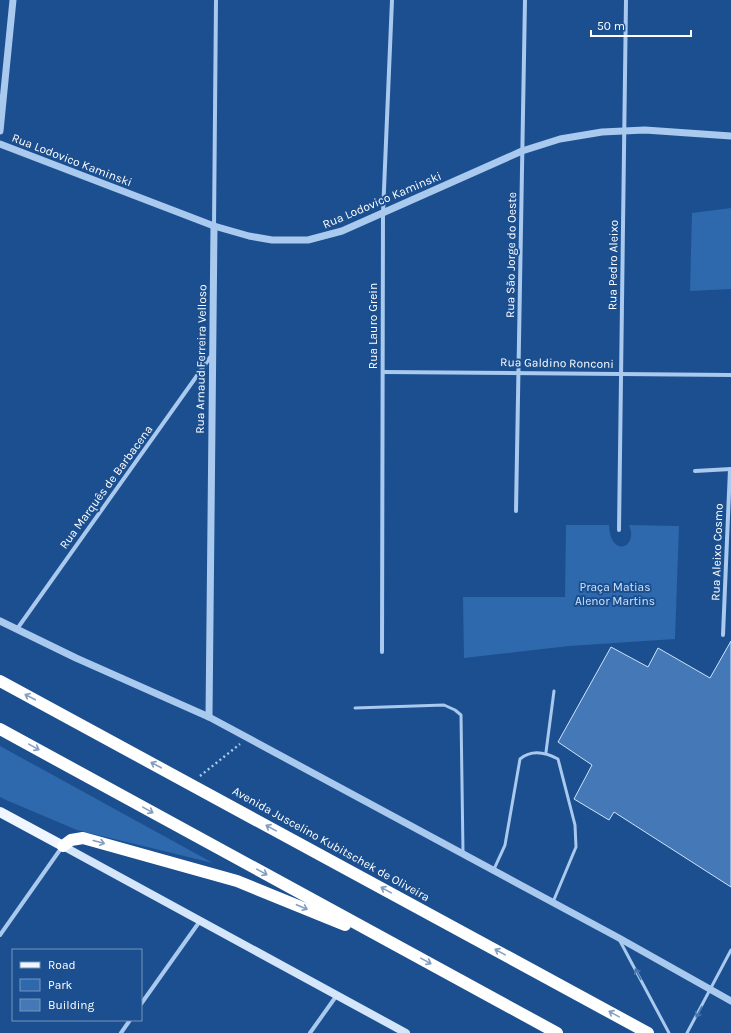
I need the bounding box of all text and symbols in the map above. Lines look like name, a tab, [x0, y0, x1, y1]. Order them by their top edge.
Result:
scale bar	[591, 12, 691, 38]
text: 50 m	[597, 19, 625, 33]
street label: Rua Lodovico Kaminski	[10, 131, 134, 189]
street label: Rua Lodovico Kaminski	[320, 169, 444, 231]
street label: Rua São Jorge do Oeste	[503, 192, 519, 318]
street label: Rua Pedro Aleixo	[605, 220, 621, 310]
street label: Rua Lauro Grein	[366, 283, 380, 369]
street label: Rua Arnaud Ferreira Velloso	[193, 284, 209, 434]
street label: Rua Galdino Ronconi	[500, 355, 614, 371]
street label: Rua Marquês de Barbacena	[56, 423, 156, 551]
street label: Rua Aleixo Cosmo	[708, 503, 726, 601]
park label: Praça Matias Alenor Martins	[575, 580, 655, 608]
one-way arrow	[24, 692, 36, 700]
one-way arrow	[28, 744, 40, 752]
one-way arrow	[150, 761, 162, 768]
street label: Avenida Juscelino Kubitschek de Oliveira	[230, 784, 432, 904]
one-way arrow	[142, 806, 154, 814]
one-way arrow	[266, 823, 278, 831]
one-way arrow	[92, 839, 105, 846]
one-way arrow	[256, 869, 268, 877]
one-way arrow	[380, 886, 392, 893]
one-way arrow	[296, 904, 308, 911]
one-way arrow	[494, 948, 506, 955]
legend	[12, 949, 142, 1021]
text: Road	[48, 958, 76, 972]
one-way arrow	[419, 958, 431, 966]
one-way arrow	[633, 968, 641, 980]
text: Park	[48, 978, 73, 992]
text: Building	[48, 998, 95, 1012]
one-way arrow	[695, 1006, 703, 1018]
one-way arrow	[608, 1010, 620, 1018]

